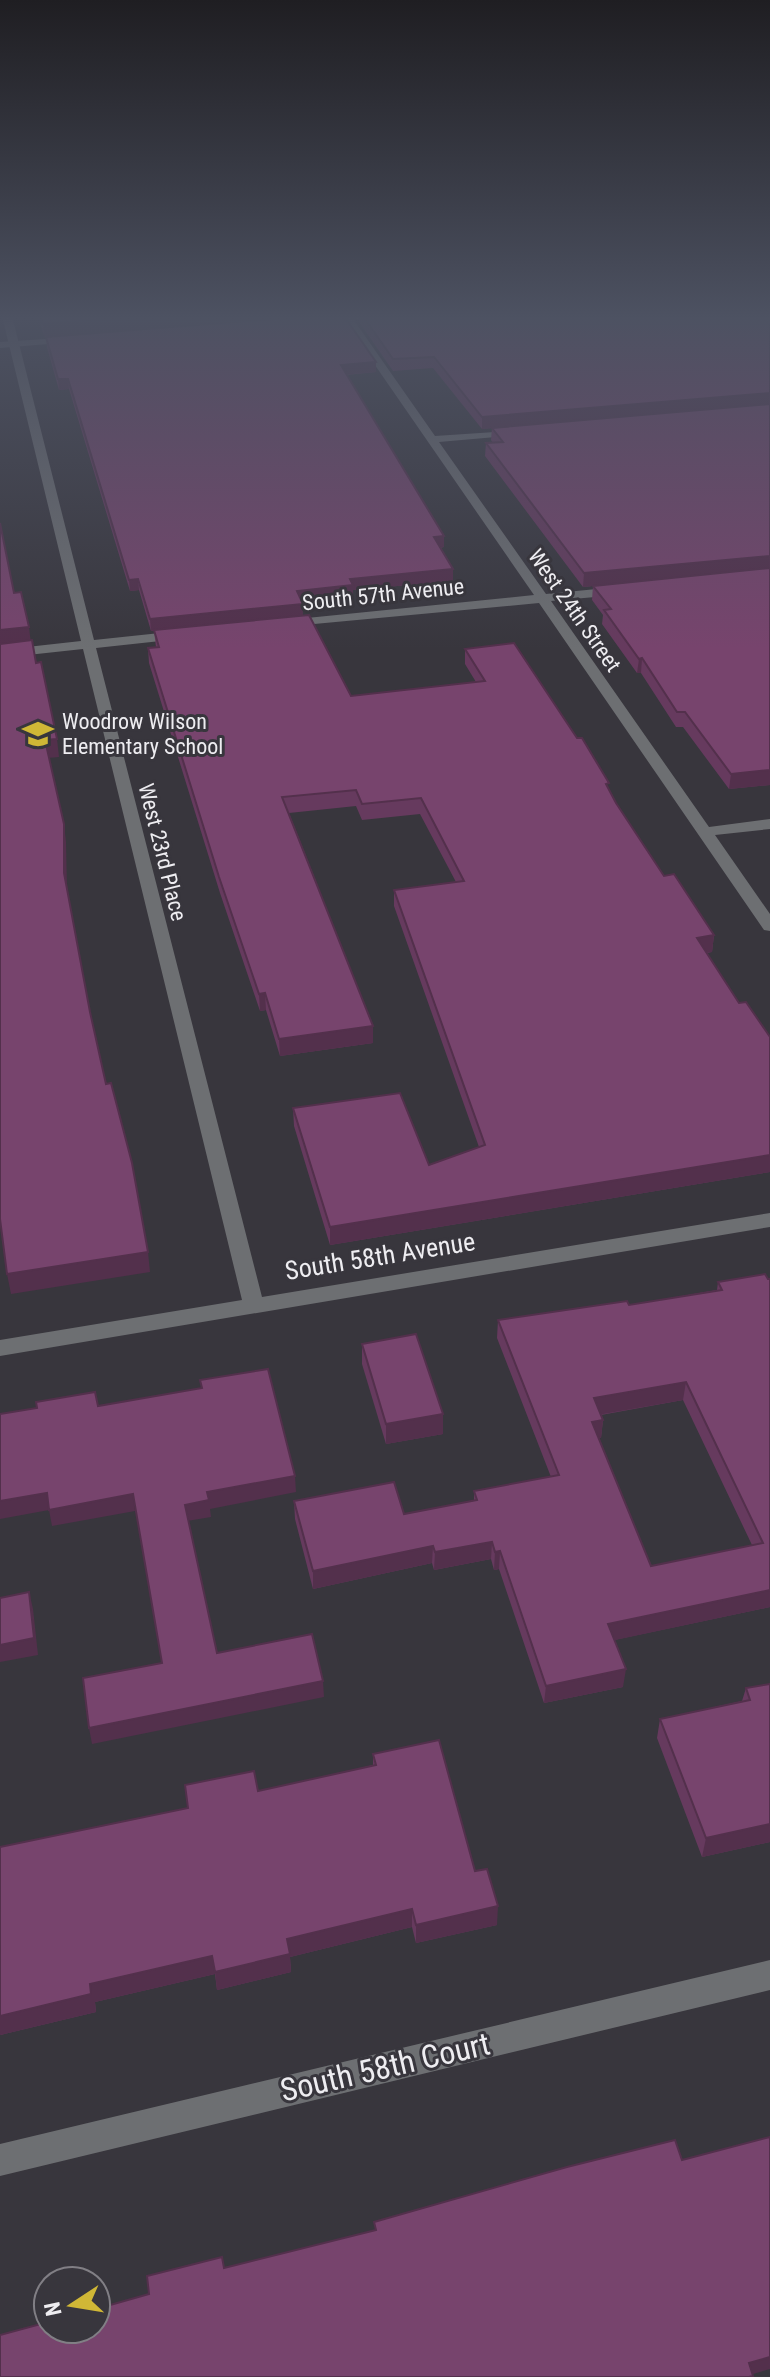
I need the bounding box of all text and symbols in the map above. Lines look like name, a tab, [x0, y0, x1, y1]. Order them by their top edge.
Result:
street label: West 24th Street	[523, 544, 626, 676]
street label: South 57th Avenue	[301, 574, 465, 615]
place label: Woodrow Wilson Elementary School	[62, 709, 223, 759]
school or university icon: Woodrow Wilson Elementary School	[21, 717, 55, 751]
street label: West 23rd Place	[133, 781, 192, 923]
street label: South 58th Avenue	[283, 1226, 477, 1286]
street label: South 58th Court	[277, 2024, 493, 2110]
north arrow	[32, 2265, 112, 2345]
text: N	[39, 2300, 67, 2318]

